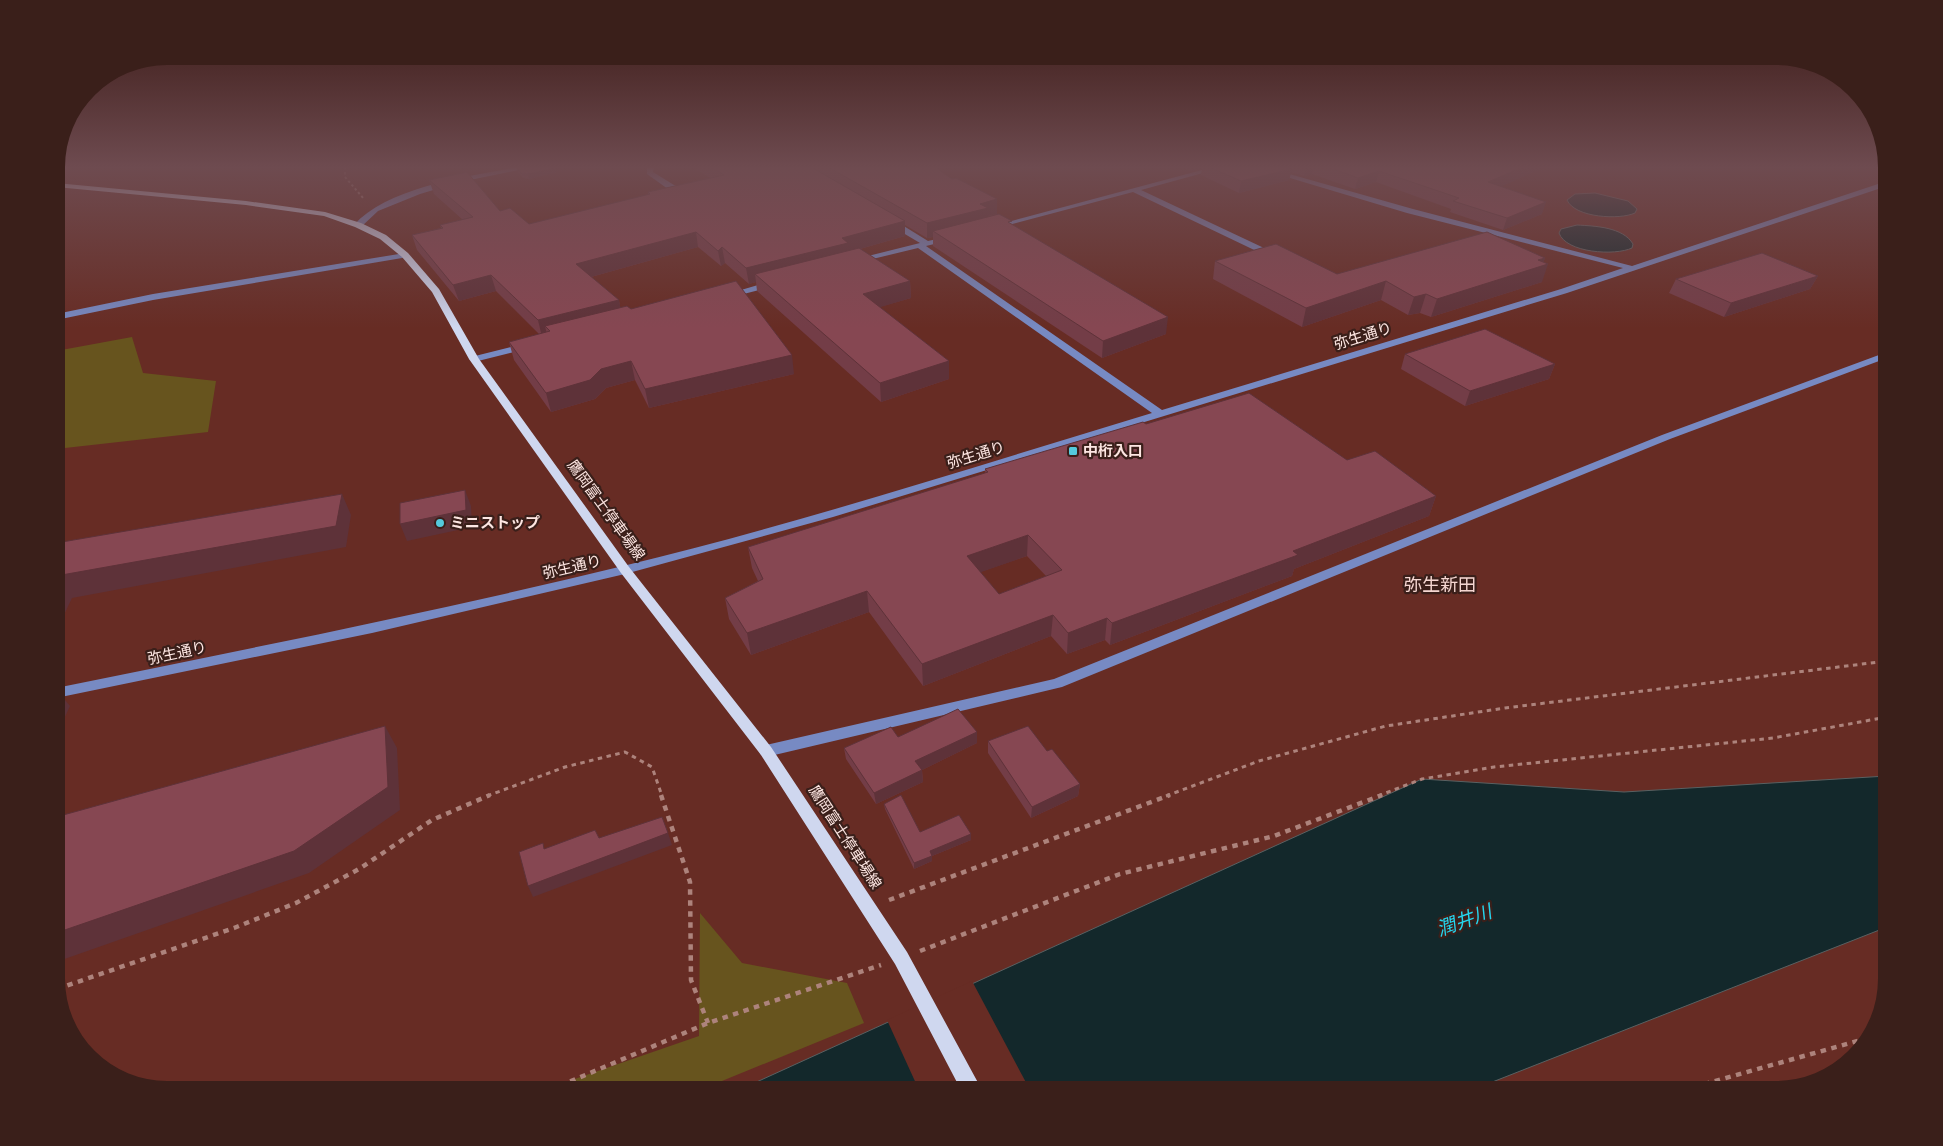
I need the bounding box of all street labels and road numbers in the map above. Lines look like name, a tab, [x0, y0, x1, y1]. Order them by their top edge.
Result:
street label: 弥生通り	[1331, 317, 1395, 354]
street label: 弥生通り	[944, 436, 1008, 473]
street label: 鷹岡富士停車場線	[563, 455, 650, 564]
street label: 弥生通り	[540, 550, 603, 583]
street label: 弥生通り	[145, 636, 208, 669]
street label: 鷹岡富士停車場線	[804, 781, 887, 893]

